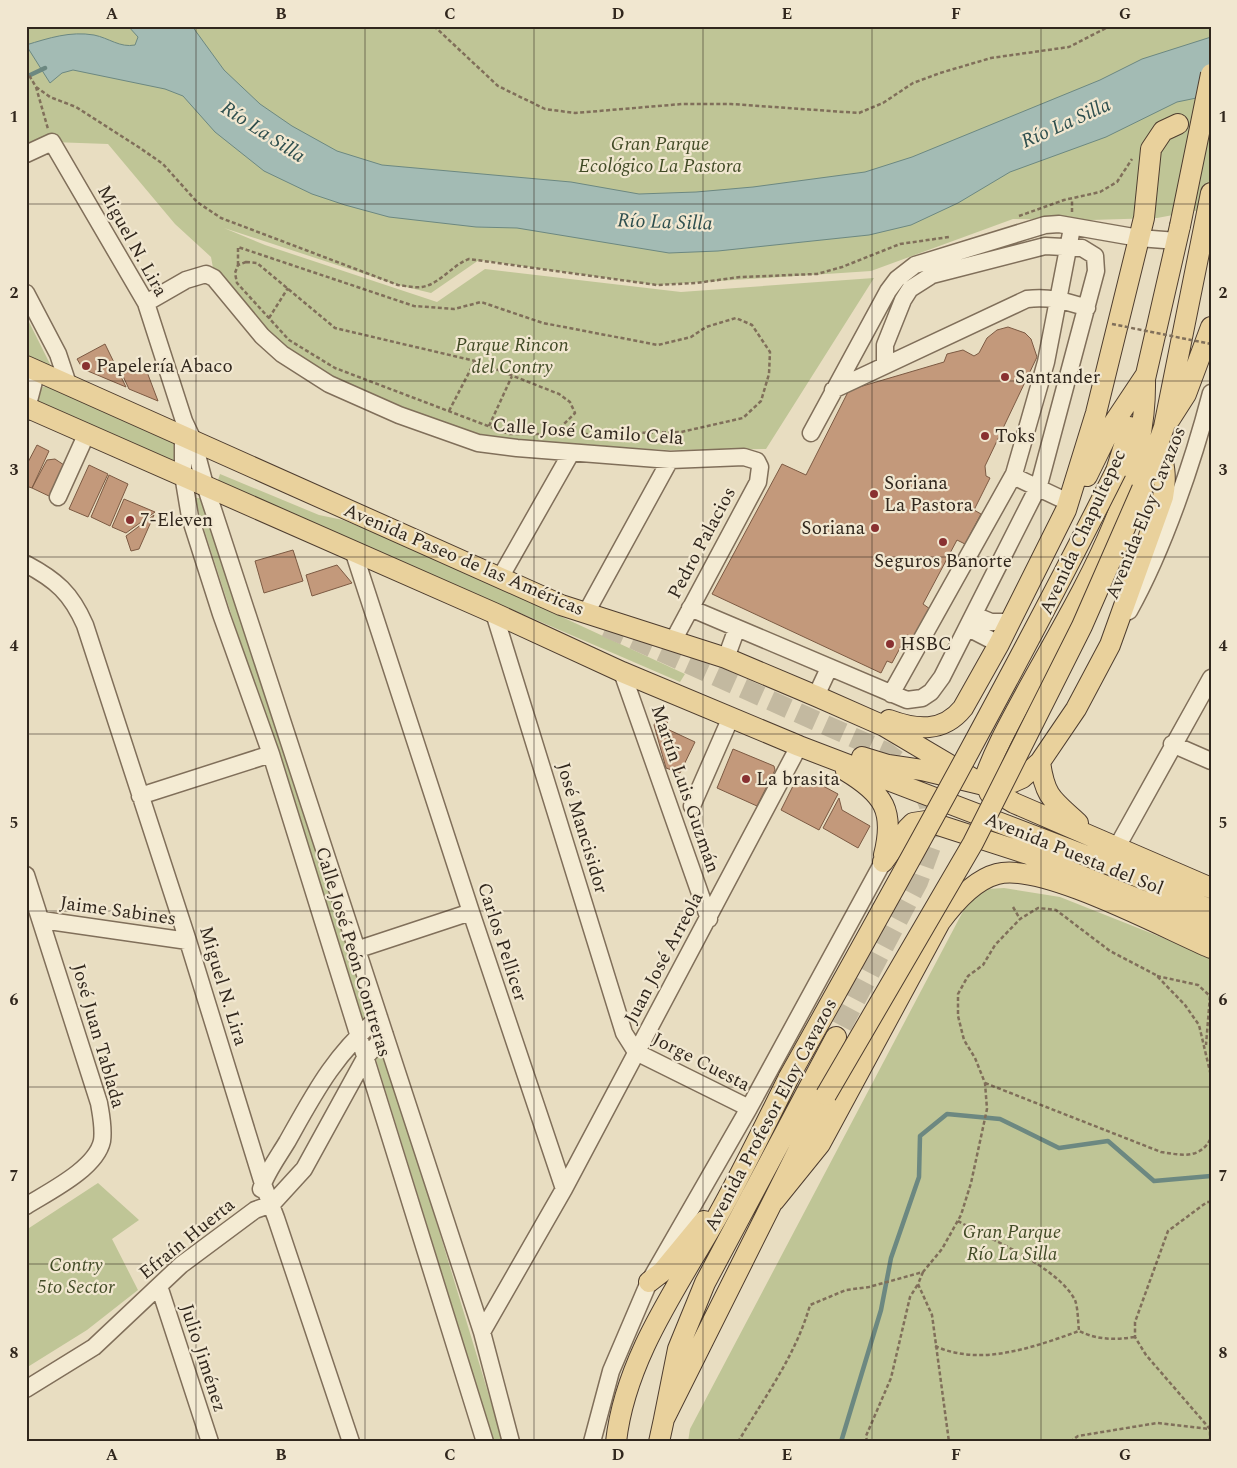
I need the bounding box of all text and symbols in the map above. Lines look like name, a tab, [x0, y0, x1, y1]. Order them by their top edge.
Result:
text: A	[106, 2, 119, 26]
text: B	[275, 2, 287, 26]
text: C	[444, 2, 456, 26]
text: D	[612, 2, 625, 26]
text: E	[782, 2, 792, 26]
text: F	[951, 2, 961, 26]
text: G	[1119, 2, 1131, 26]
water label: Río La Silla	[1016, 90, 1116, 156]
water label: Río La Silla	[215, 93, 311, 171]
text: 1	[10, 105, 18, 129]
text: 1	[1219, 105, 1227, 129]
park label: Gran Parque Ecológico La Pastora	[578, 130, 742, 181]
street label: Miguel N. Lira	[89, 180, 175, 303]
water label: Río La Silla	[617, 205, 713, 239]
text: 2	[10, 281, 19, 305]
text: 2	[1219, 281, 1228, 305]
park label: Parque Rincon del Contry	[455, 331, 569, 382]
place label: Papelería Abaco	[96, 352, 233, 381]
marker: Papelería Abaco	[80, 360, 92, 372]
place label: Santander	[1015, 363, 1101, 392]
marker: Santander	[999, 371, 1011, 383]
street label: Calle José Camilo Cela	[492, 411, 685, 453]
place label: Toks	[995, 422, 1036, 451]
street label: Avenida Eloy Cavazos	[1098, 422, 1194, 604]
marker: Toks	[979, 430, 991, 442]
street label: Avenida Chapultepec	[1032, 445, 1134, 619]
text: 3	[10, 458, 19, 482]
text: 3	[1219, 458, 1228, 482]
place label: Soriana La Pastora	[884, 469, 974, 520]
street label: Pedro Palacios	[660, 482, 744, 604]
marker: Soriana La Pastora	[868, 488, 880, 500]
street label: Avenida Paseo de las Américas	[339, 496, 589, 624]
place label: 7-Eleven	[140, 506, 213, 535]
marker: 7-Eleven	[124, 514, 136, 526]
place label: Soriana	[801, 514, 866, 543]
marker: Soriana	[869, 522, 881, 534]
marker: Seguros Banorte	[937, 536, 949, 548]
place label: Seguros Banorte	[874, 547, 1012, 576]
place label: HSBC	[900, 630, 952, 659]
text: 4	[10, 634, 19, 658]
text: 4	[1219, 634, 1228, 658]
marker: HSBC	[884, 638, 896, 650]
street label: Martín Luis Guzmán	[643, 701, 727, 877]
street label: José Mancisidor	[548, 759, 616, 898]
place label: La brasita	[756, 765, 841, 794]
marker: La brasita	[740, 773, 752, 785]
street label: Avenida Puesta del Sol	[980, 805, 1168, 903]
text: 5	[10, 811, 18, 835]
text: 5	[1219, 811, 1227, 835]
street label: Calle José Peón Contreras	[307, 843, 399, 1061]
street label: Carlos Pellicer	[469, 879, 535, 1006]
street label: Juan José Arreola	[617, 886, 711, 1029]
street label: Jaime Sabines	[58, 888, 178, 934]
street label: Miguel N. Lira	[191, 923, 255, 1050]
street label: José Juan Tablada	[64, 960, 133, 1112]
text: 6	[10, 988, 19, 1012]
text: 6	[1219, 988, 1228, 1012]
street label: Avenida Profesor Eloy Cavazos	[697, 993, 845, 1237]
street label: Jorge Cuesta	[647, 1025, 756, 1099]
text: 7	[10, 1164, 19, 1188]
text: 7	[1219, 1164, 1228, 1188]
street label: Efraín Huerta	[133, 1191, 242, 1287]
park label: Gran Parque Río La Silla	[963, 1218, 1061, 1269]
park label: Contry 5to Sector	[37, 1251, 115, 1302]
street label: Julio Jiménez	[172, 1300, 234, 1416]
text: 8	[10, 1341, 19, 1365]
text: 8	[1219, 1341, 1228, 1365]
text: A	[106, 1443, 119, 1467]
text: B	[275, 1443, 287, 1467]
text: C	[444, 1443, 456, 1467]
text: D	[612, 1443, 625, 1467]
text: E	[782, 1443, 792, 1467]
text: F	[951, 1443, 961, 1467]
text: G	[1119, 1443, 1131, 1467]

